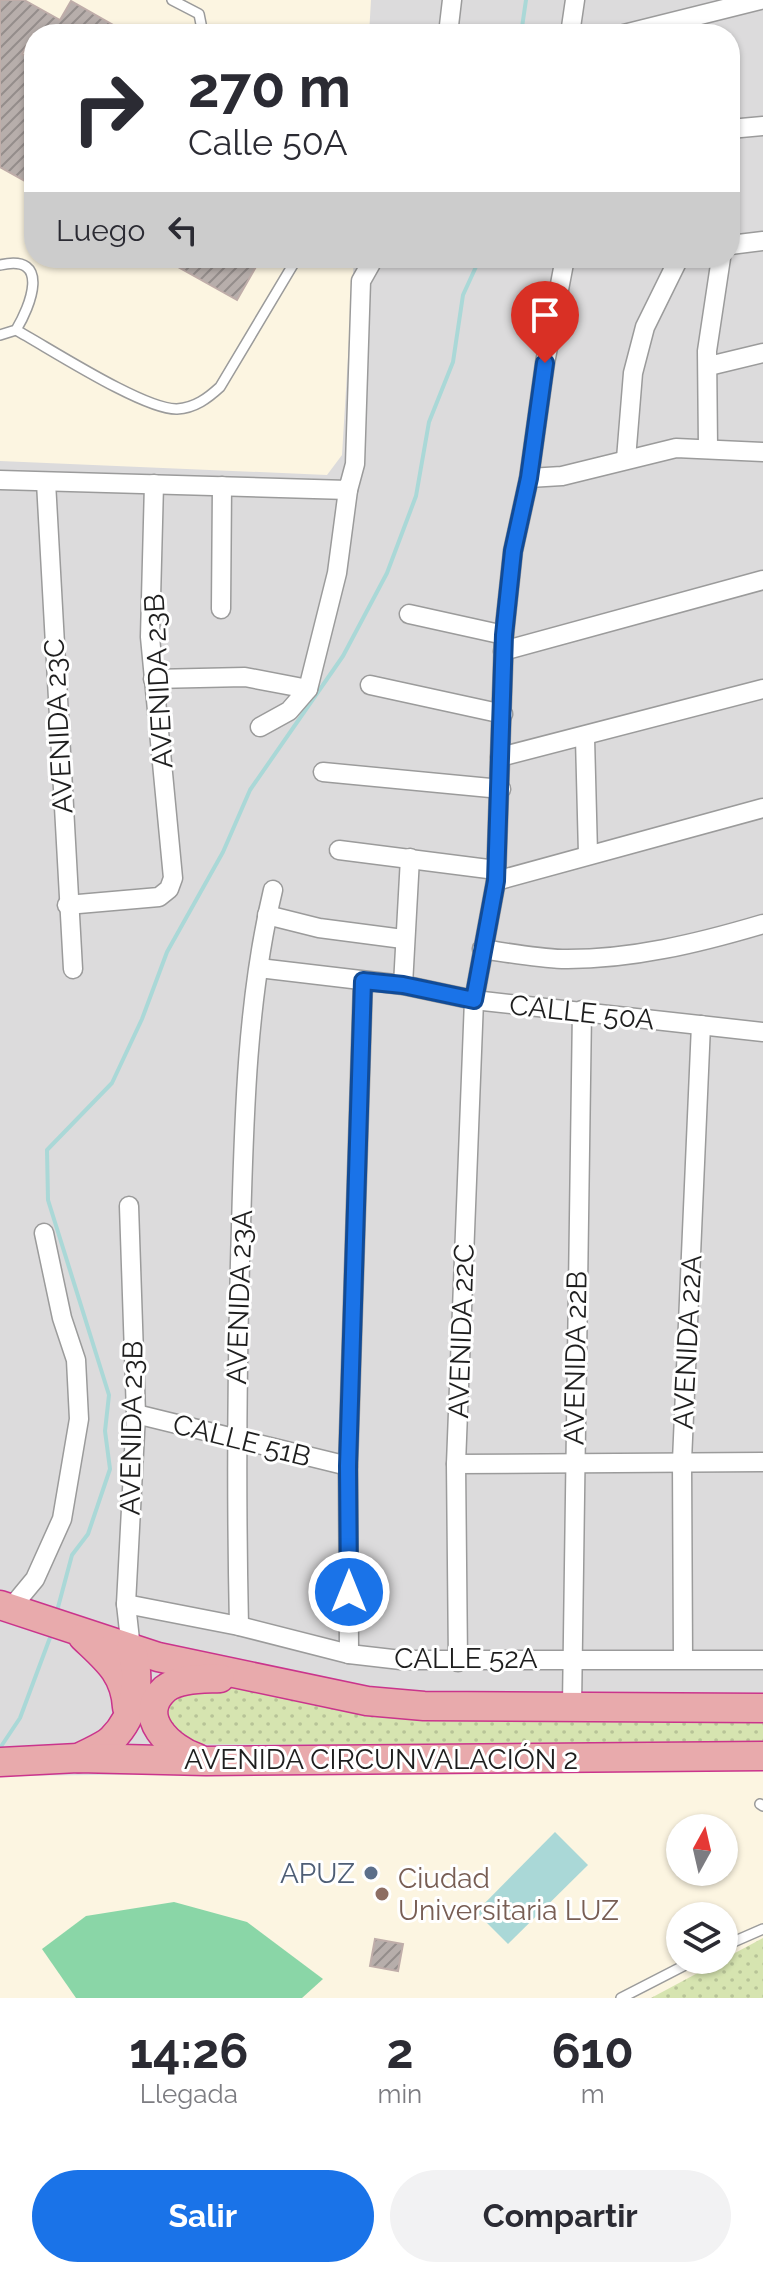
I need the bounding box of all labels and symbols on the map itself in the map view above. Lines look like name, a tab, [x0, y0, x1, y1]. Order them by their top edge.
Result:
pin	[511, 281, 579, 363]
street label: AVENIDA 23B	[137, 593, 180, 769]
street label: AVENIDA 23C	[37, 638, 80, 814]
street label: CALLE 50A	[508, 988, 656, 1037]
street label: AVENIDA 23A	[220, 1209, 259, 1385]
street label: AVENIDA 22C	[442, 1243, 481, 1419]
street label: AVENIDA 22A	[666, 1254, 709, 1430]
street label: AVENIDA 22B	[557, 1271, 594, 1445]
street label: AVENIDA 23B	[113, 1340, 150, 1516]
street label: CALLE 51B	[170, 1407, 314, 1474]
position arrow	[307, 1550, 391, 1634]
street label: CALLE 52A	[394, 1642, 538, 1675]
street label: AVENIDA CIRCUNVALACIÓN 2	[184, 1743, 578, 1776]
north arrow	[666, 1814, 738, 1886]
place label: APUZ	[280, 1857, 355, 1890]
place label: Ciudad Universitaria LUZ	[398, 1862, 619, 1927]
marker: APUZ	[362, 1864, 380, 1882]
marker: Ciudad Universitaria LUZ	[373, 1885, 391, 1903]

